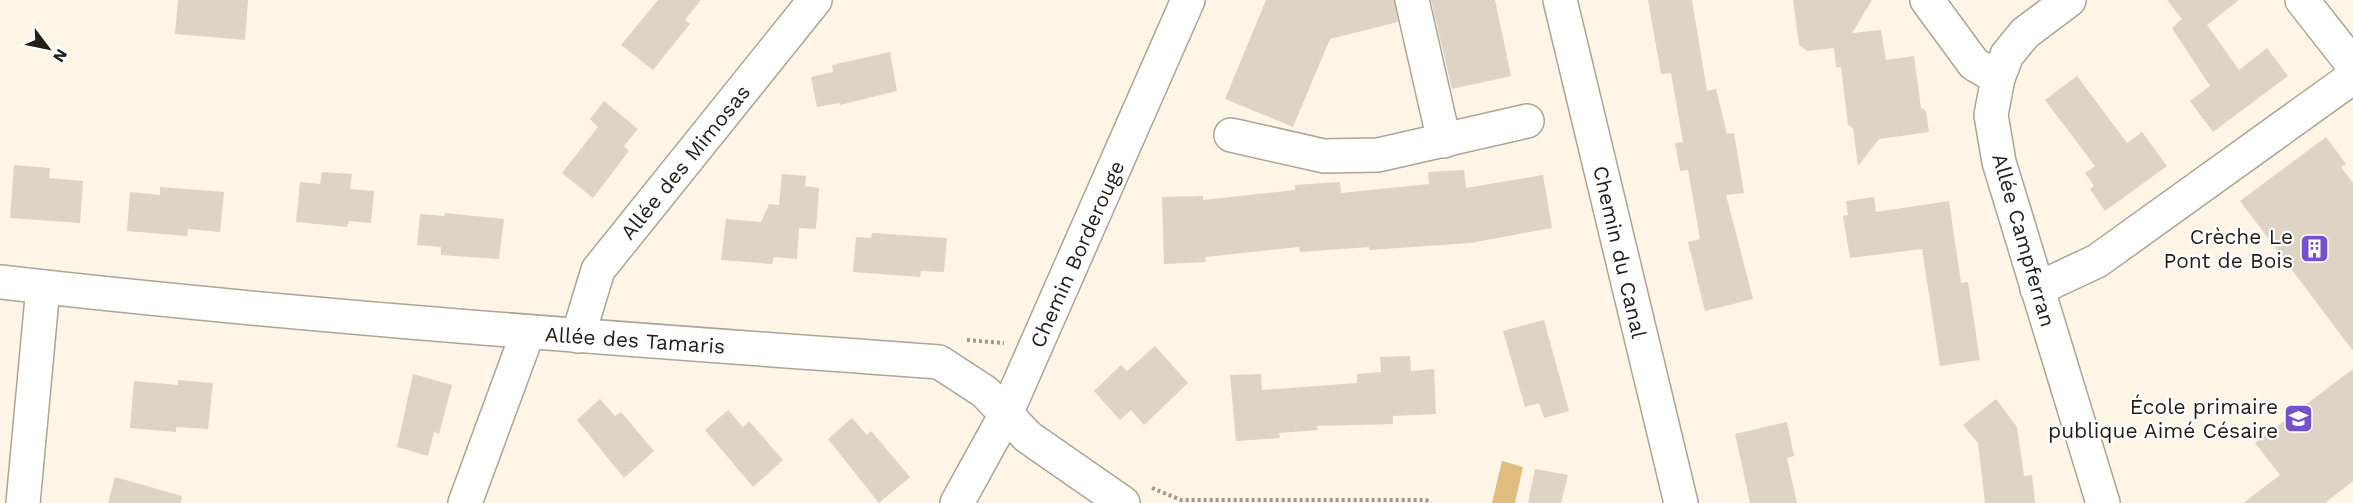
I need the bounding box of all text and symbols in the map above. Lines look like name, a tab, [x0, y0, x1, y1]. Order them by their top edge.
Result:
north arrow	[18, 18, 78, 78]
text: N	[49, 46, 71, 66]
street label: Allée des Mimosas	[615, 80, 755, 244]
street label: Allée Campferran	[1987, 150, 2061, 330]
street label: Chemin Borderouge	[1024, 157, 1130, 351]
street label: Chemin du Canal	[1588, 163, 1652, 341]
place label: Crèche Le Pont de Bois	[2164, 224, 2293, 273]
building icon: Crèche Le Pont de Bois	[2298, 232, 2330, 264]
street label: Allée des Tamaris	[544, 321, 726, 359]
place label: École primaire publique Aimé Césaire	[2048, 394, 2278, 443]
school or university icon: École primaire publique Aimé Césaire	[2283, 402, 2315, 434]

